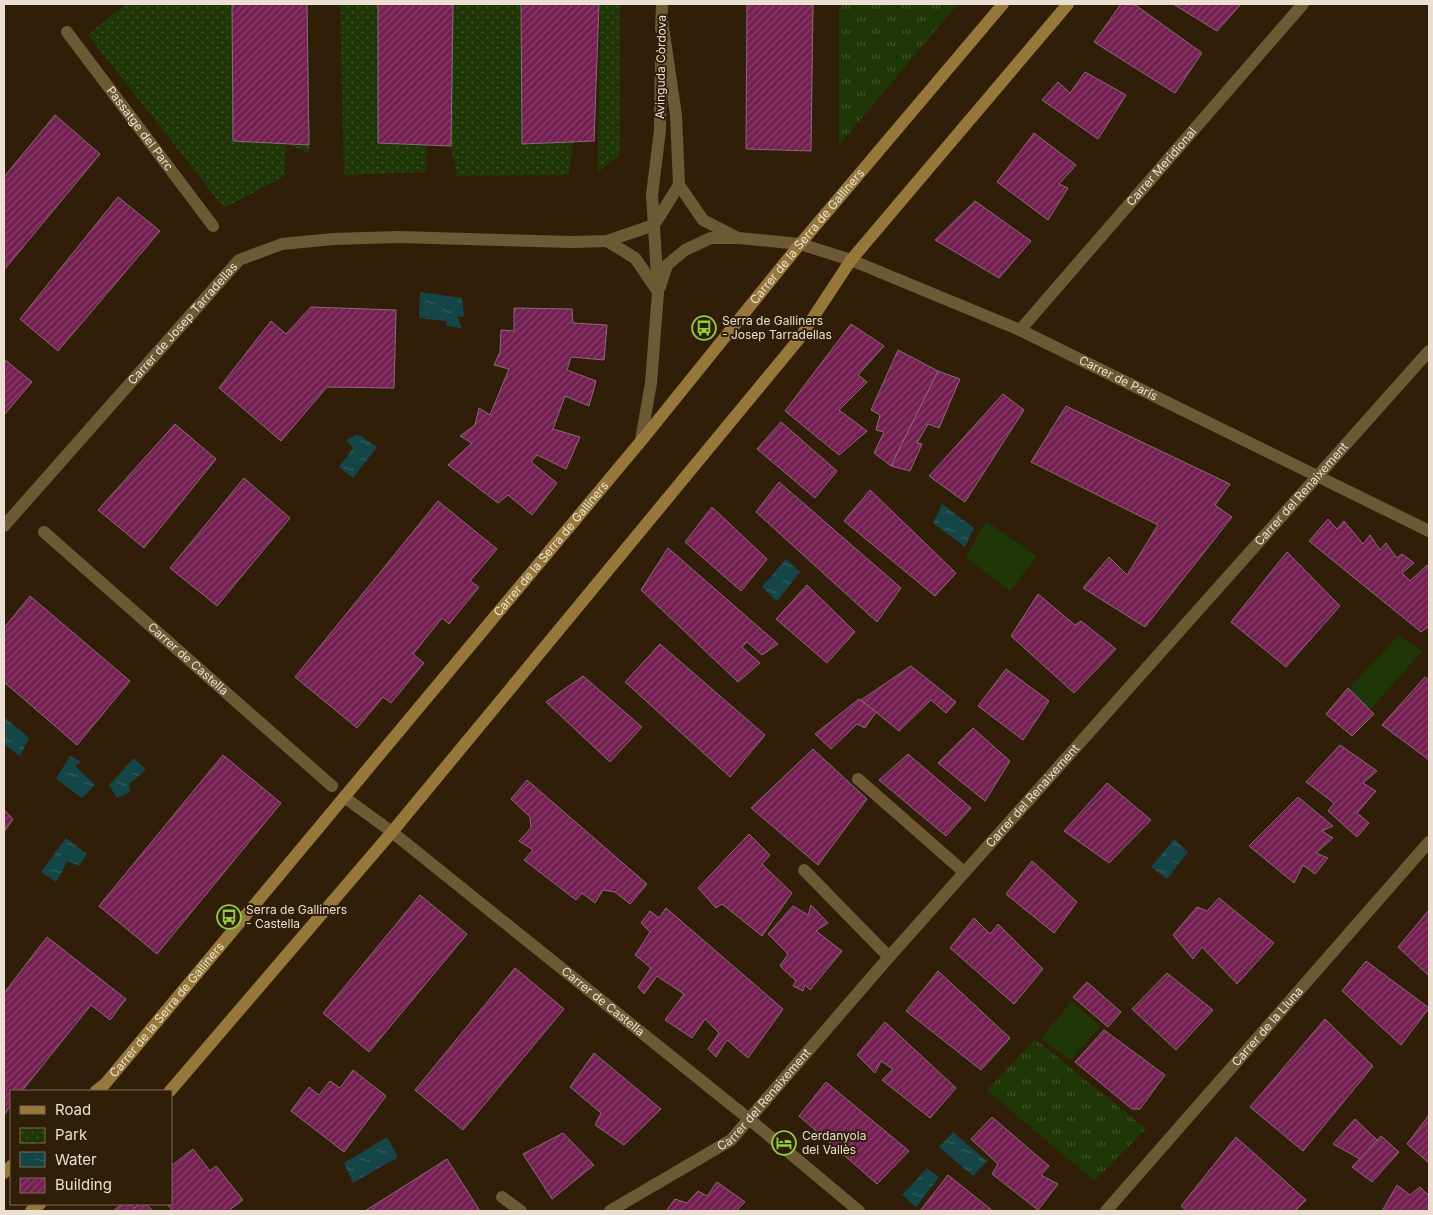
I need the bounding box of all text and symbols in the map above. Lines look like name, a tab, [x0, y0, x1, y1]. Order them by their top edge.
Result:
street label: Avinguda Còrdova	[652, 15, 669, 119]
street label: Passatge del Parc	[104, 83, 177, 174]
street label: Carrer Meridional	[1123, 124, 1199, 209]
street label: Carrer de la Serra de Galliners	[746, 165, 867, 307]
street label: Carrer de Josep Tarradellas	[124, 259, 240, 388]
place label: Serra de Galliners - Josep Tarradellas	[722, 313, 832, 342]
bus stop icon: Serra de Galliners - Josep Tarradellas	[691, 315, 717, 341]
street label: Carrer de París	[1077, 352, 1160, 403]
street label: Carrer del Renaixement	[1251, 439, 1351, 549]
street label: Carrer de la Serra de Galliners	[490, 478, 611, 619]
street label: Carrer de Castella	[145, 619, 232, 698]
street label: Carrer del Renaixement	[982, 741, 1082, 850]
place label: Serra de Galliners - Castella	[246, 902, 347, 931]
bus stop icon: Serra de Galliners - Castella	[216, 904, 242, 930]
street label: Carrer de la Serra de Galliners	[106, 939, 227, 1080]
street label: Carrer de Castella	[559, 963, 648, 1039]
street label: Carrer de la Lluna	[1228, 983, 1306, 1069]
street label: Carrer del Renaixement	[714, 1045, 814, 1154]
legend	[10, 1090, 172, 1205]
text: Road	[55, 1100, 91, 1119]
text: Park	[55, 1125, 88, 1144]
place label: Cerdanyola del Vallès	[802, 1128, 866, 1157]
hotel icon: Cerdanyola del Vallès	[771, 1130, 797, 1156]
text: Water	[55, 1150, 97, 1169]
text: Building	[55, 1175, 112, 1194]

